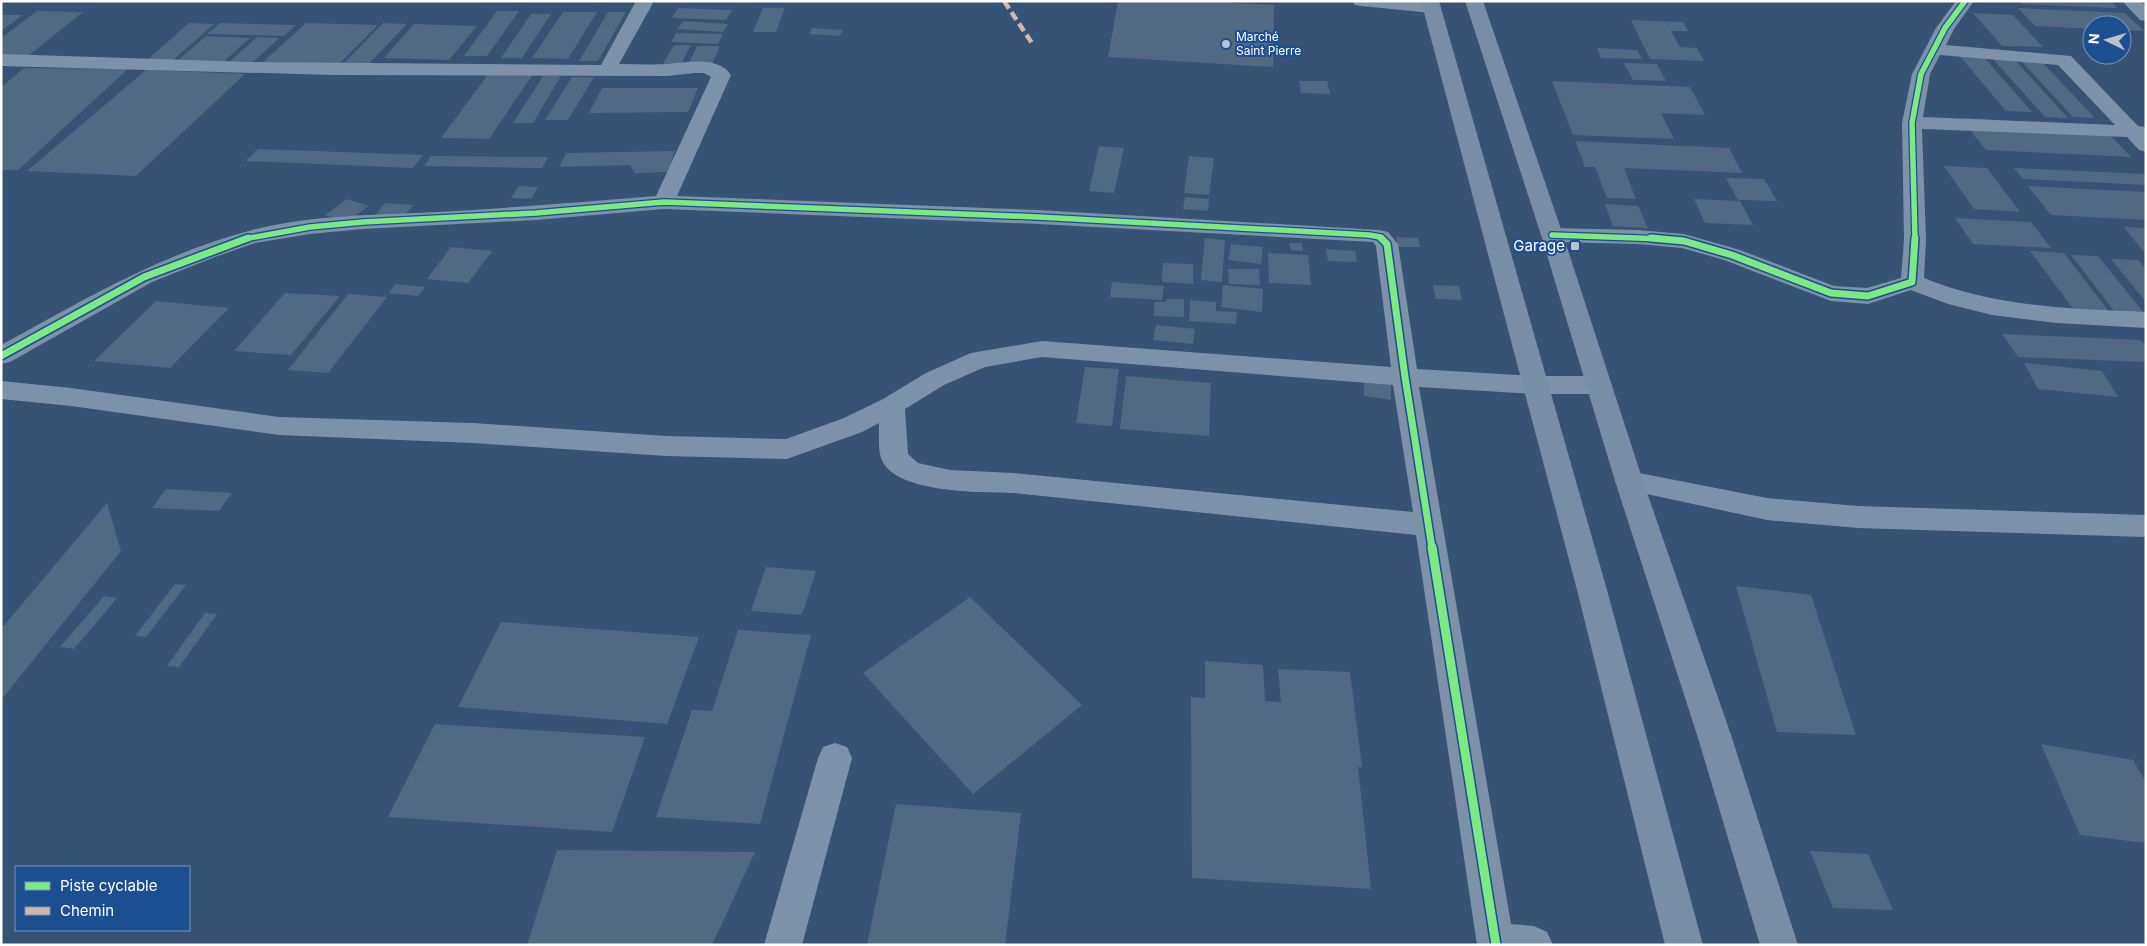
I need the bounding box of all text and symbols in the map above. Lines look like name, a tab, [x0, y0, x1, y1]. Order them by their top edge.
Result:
north arrow	[2082, 15, 2132, 65]
place label: Marché Saint Pierre	[1236, 29, 1301, 58]
text: N	[2085, 33, 2102, 45]
marker: Marché Saint Pierre	[1220, 38, 1232, 50]
place label: Garage	[1513, 236, 1565, 255]
marker: Garage	[1569, 240, 1581, 252]
legend	[15, 866, 190, 931]
text: Piste cyclable	[60, 876, 157, 895]
text: Chemin	[60, 901, 114, 920]

